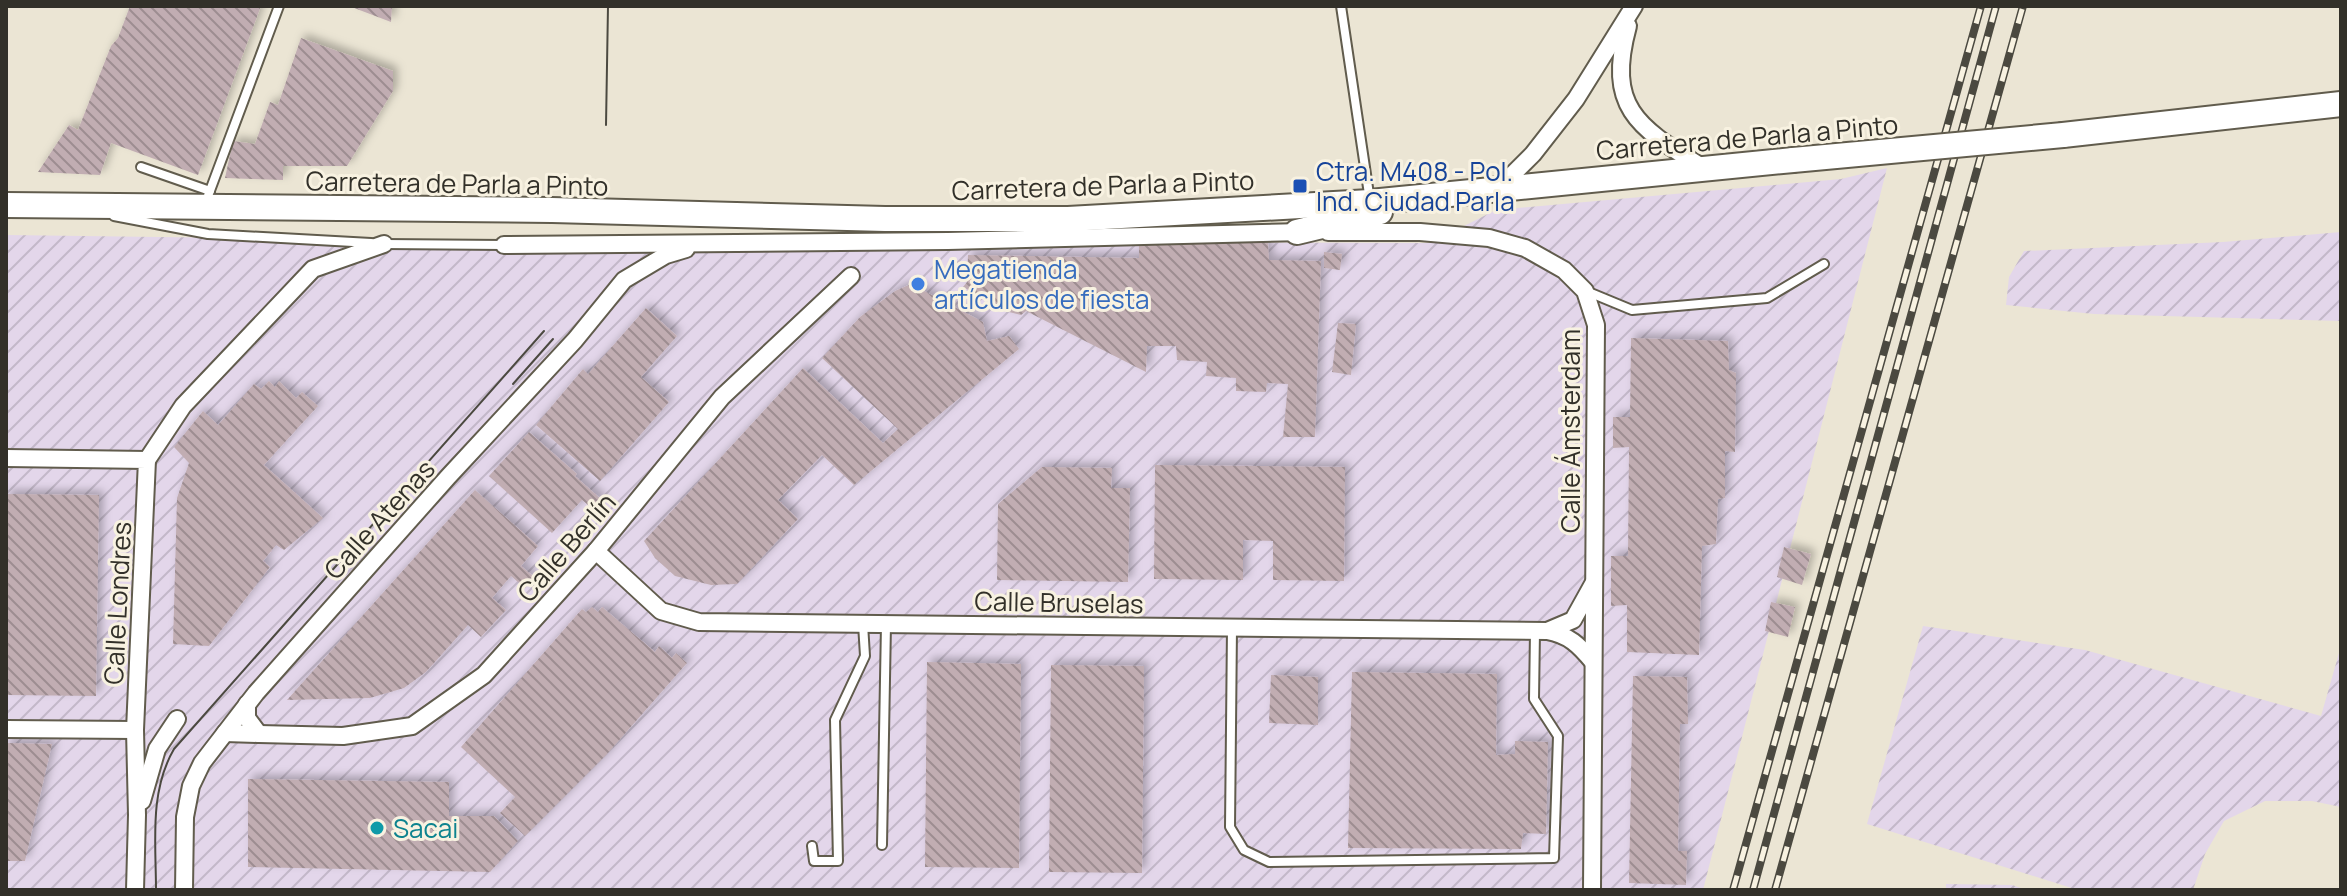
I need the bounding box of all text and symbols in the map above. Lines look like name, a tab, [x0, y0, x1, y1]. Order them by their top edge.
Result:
street label: Carretera de Parla a Pinto	[1595, 106, 1899, 168]
place label: Ctra. M408 - Pol. Ind. Ciudad Parla	[1316, 153, 1515, 219]
street label: Carretera de Parla a Pinto	[305, 162, 609, 204]
street label: Carretera de Parla a Pinto	[951, 162, 1255, 208]
marker: Ctra. M408 - Pol. Ind. Ciudad Parla	[1291, 177, 1309, 195]
place label: Megatienda artículos de fiesta	[934, 251, 1150, 317]
marker: Megatienda artículos de fiesta	[909, 275, 927, 293]
street label: Calle Ámsterdam	[1552, 329, 1588, 533]
street label: Calle Atenas	[316, 451, 442, 587]
street label: Calle Berlín	[509, 485, 623, 609]
street label: Calle Londres	[95, 521, 139, 685]
street label: Calle Bruselas	[974, 583, 1144, 621]
place label: Sacai	[393, 810, 458, 846]
marker: Sacai	[368, 819, 386, 837]

